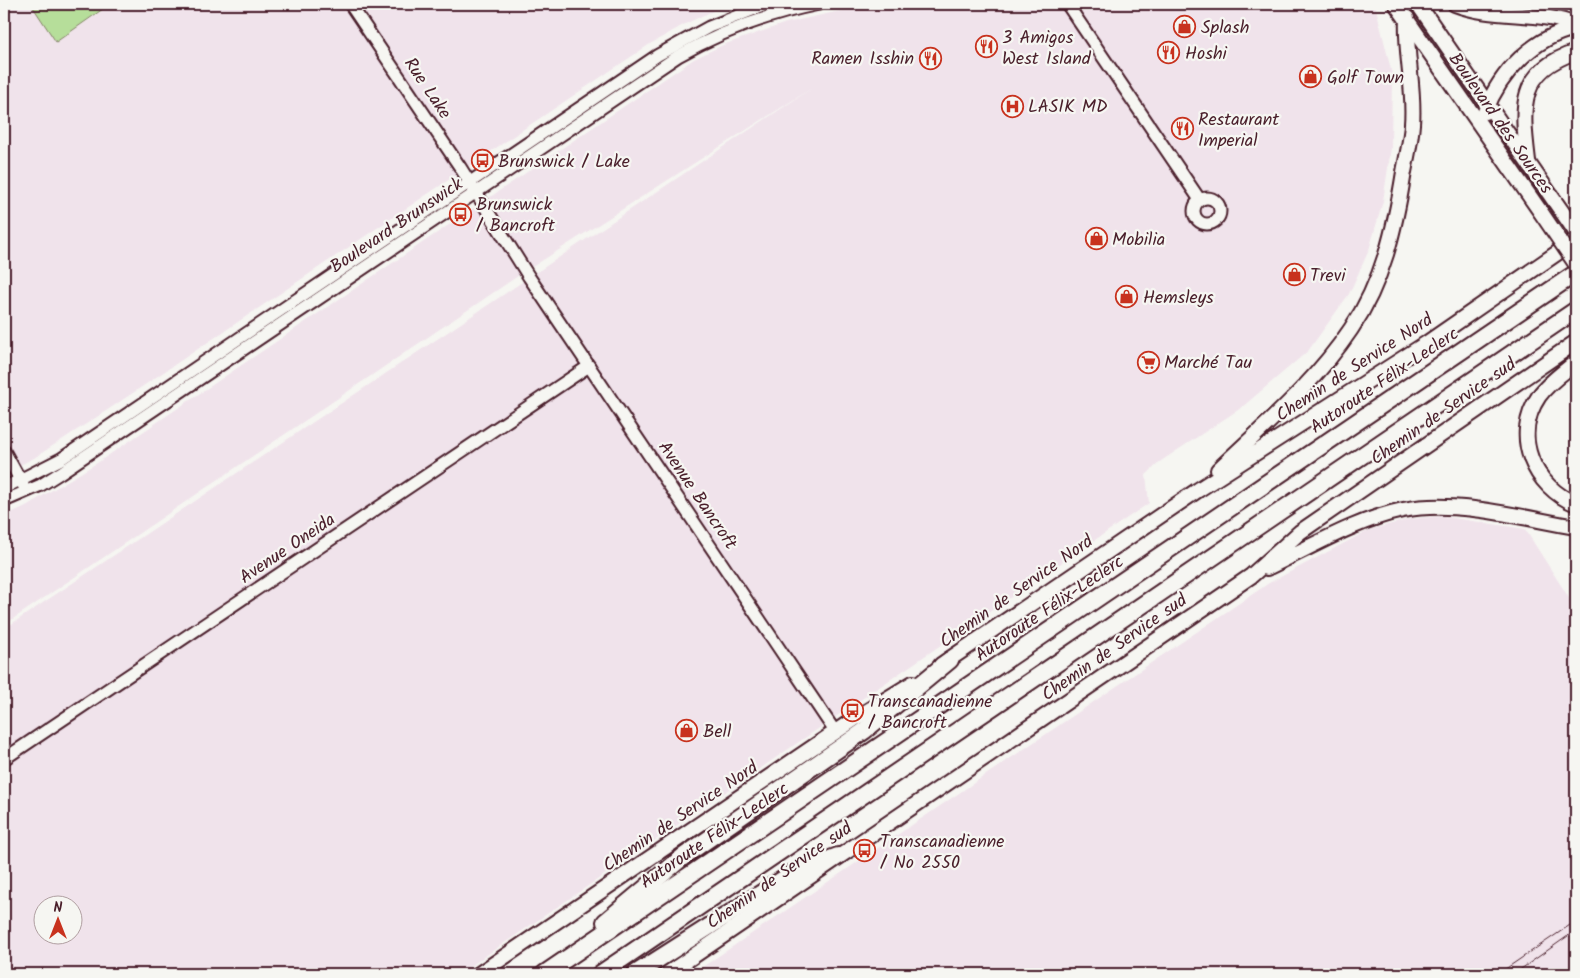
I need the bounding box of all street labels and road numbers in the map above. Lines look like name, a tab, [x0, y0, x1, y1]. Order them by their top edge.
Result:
street label: Boulevard des Sources	[1440, 47, 1560, 201]
street label: Rue Lake	[395, 52, 458, 126]
street label: Boulevard Brunswick	[324, 171, 470, 282]
street label: Chemin de Service Nord	[1270, 306, 1440, 430]
street label: Autoroute Félix-Leclerc	[1305, 321, 1465, 442]
street label: Chemin de Service sud	[1365, 350, 1524, 474]
street label: Avenue Bancroft	[650, 436, 744, 557]
street label: Avenue Oneida	[234, 506, 342, 592]
street label: Chemin de Service Nord	[934, 527, 1101, 656]
street label: Autoroute Félix-Leclerc	[970, 549, 1130, 670]
street label: Chemin de Service sud	[1036, 586, 1195, 710]
street label: Chemin de Service Nord	[597, 754, 765, 880]
street label: Autoroute Félix-Leclerc	[635, 776, 795, 897]
street label: Chemin de Service sud	[701, 814, 860, 938]

